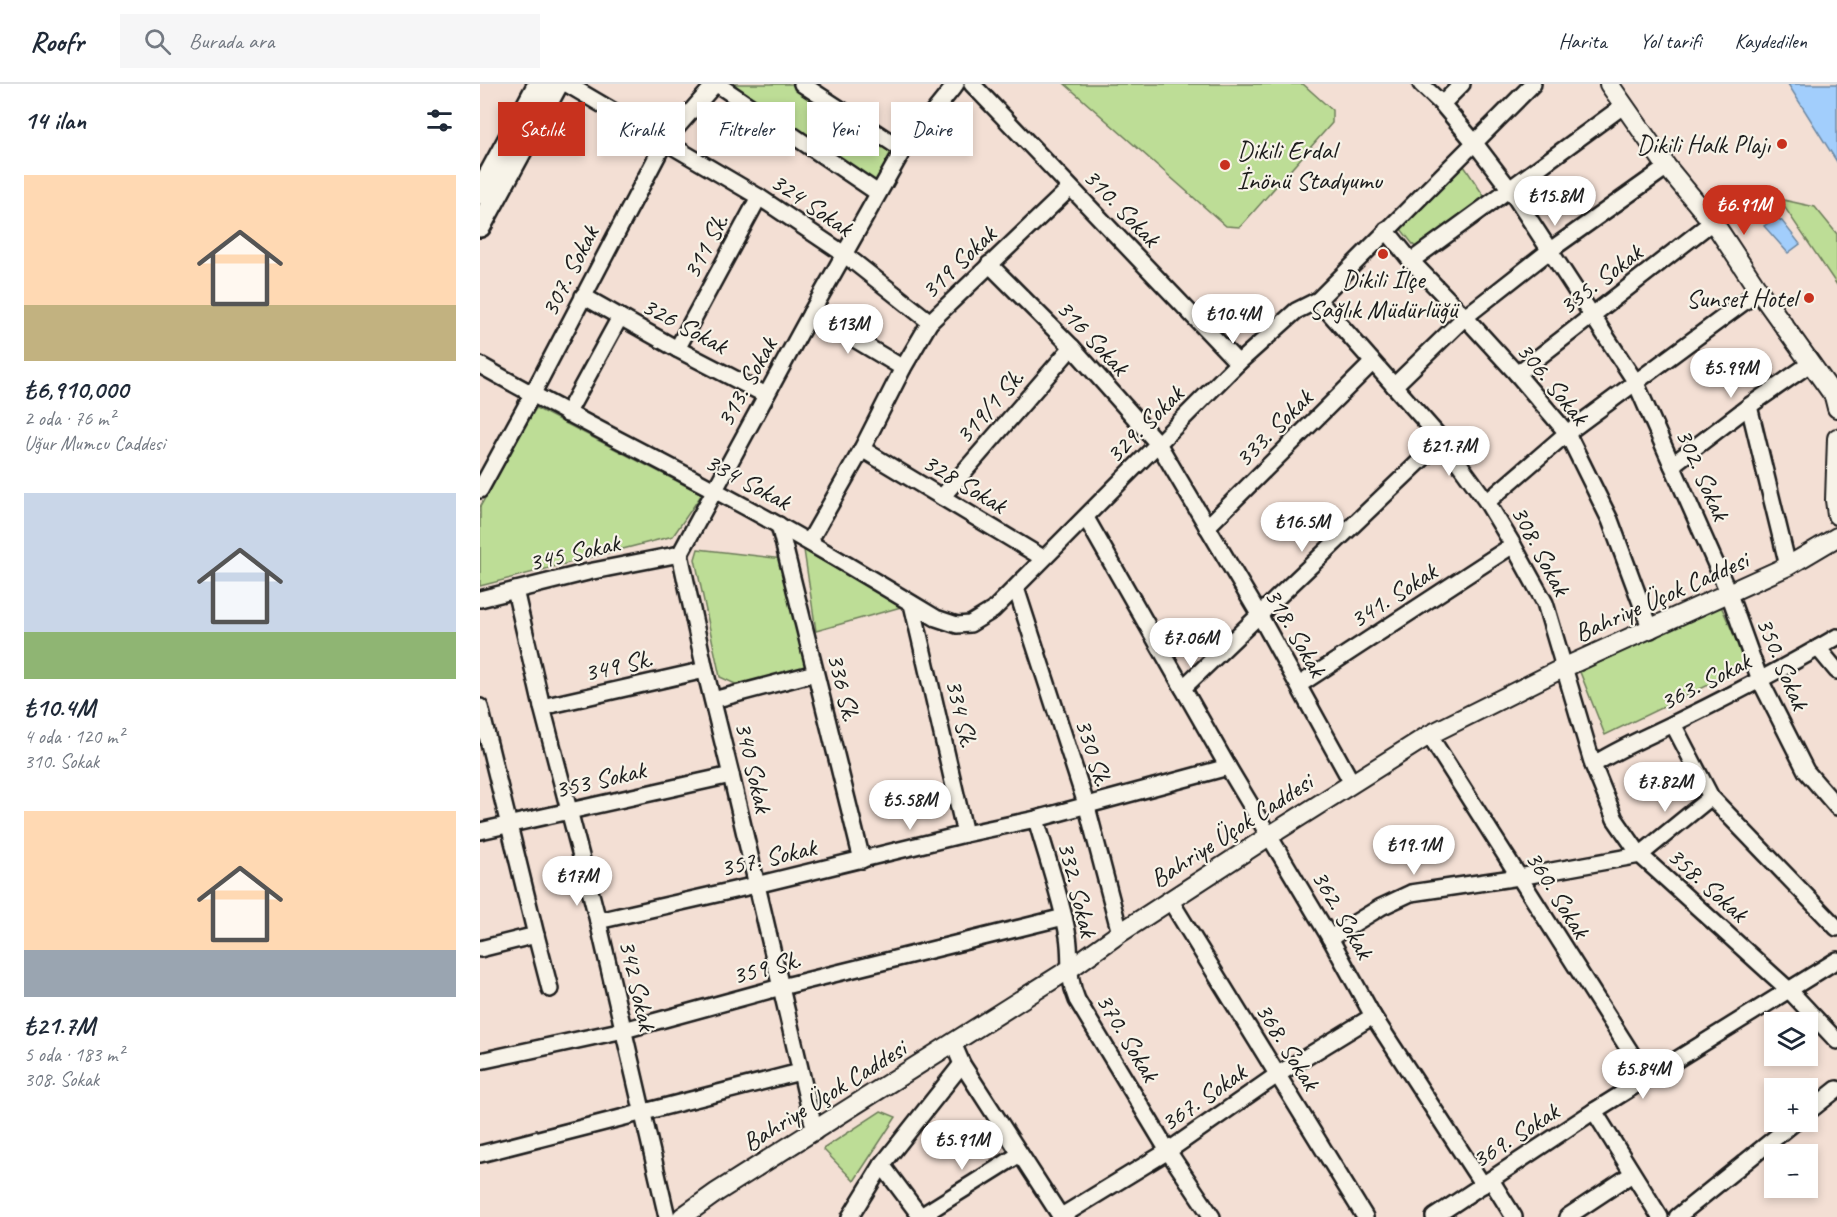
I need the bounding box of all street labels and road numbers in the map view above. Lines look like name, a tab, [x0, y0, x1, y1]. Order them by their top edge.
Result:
street label: 310. Sokak	[1076, 161, 1168, 255]
street label: 324 Sokak	[764, 165, 860, 245]
street label: 311 Sk.	[675, 207, 737, 284]
street label: 319 Sokak	[914, 217, 1004, 306]
street label: 307. Sokak	[533, 219, 607, 322]
street label: 335. Sokak	[1552, 235, 1650, 322]
street label: 326 Sokak	[636, 289, 735, 362]
street label: 316 Sokak	[1049, 292, 1137, 383]
street label: 313. Sokak	[708, 330, 785, 433]
street label: 306. Sokak	[1509, 335, 1597, 433]
street label: 319/1 Sk.	[948, 361, 1032, 451]
street label: 329. Sokak	[1098, 377, 1192, 470]
street label: 333. Sokak	[1227, 381, 1321, 474]
street label: 302. Sokak	[1668, 423, 1738, 527]
street label: 334 Sokak	[699, 445, 798, 518]
street label: 328 Sokak	[917, 446, 1014, 522]
street label: 308. Sokak	[1503, 499, 1579, 602]
street label: 345 Sokak	[525, 526, 624, 579]
street label: Bahriye Üçok Caddesi	[1569, 542, 1756, 650]
street label: 341. Sokak	[1343, 554, 1444, 636]
street label: 318. Sokak	[1257, 582, 1335, 684]
street label: 350. Sokak	[1748, 612, 1817, 716]
street label: 349 Sk.	[581, 641, 656, 689]
street label: 363. Sokak	[1654, 644, 1757, 718]
street label: 336 Sk.	[819, 650, 868, 725]
street label: 334 Sk.	[938, 676, 986, 751]
street label: 330 Sk.	[1067, 714, 1120, 791]
street label: 340 Sokak	[727, 718, 780, 817]
street label: 353 Sokak	[551, 753, 650, 806]
street label: Bahriye Üçok Caddesi	[1144, 764, 1321, 895]
street label: 357. Sokak	[717, 830, 821, 885]
street label: 332. Sokak	[1050, 838, 1106, 942]
street label: 358. Sokak	[1660, 839, 1756, 930]
street label: 360. Sokak	[1518, 844, 1598, 946]
street label: 362. Sokak	[1304, 864, 1382, 966]
street label: 342 Sokak	[611, 936, 664, 1035]
street label: 359 Sk.	[729, 942, 805, 992]
street label: 370. Sokak	[1088, 987, 1168, 1089]
street label: 368. Sokak	[1248, 996, 1328, 1098]
street label: Bahriye Üçok Caddesi	[736, 1030, 915, 1159]
street label: 367. Sokak	[1154, 1055, 1254, 1139]
street label: 369. Sokak	[1465, 1094, 1566, 1176]

